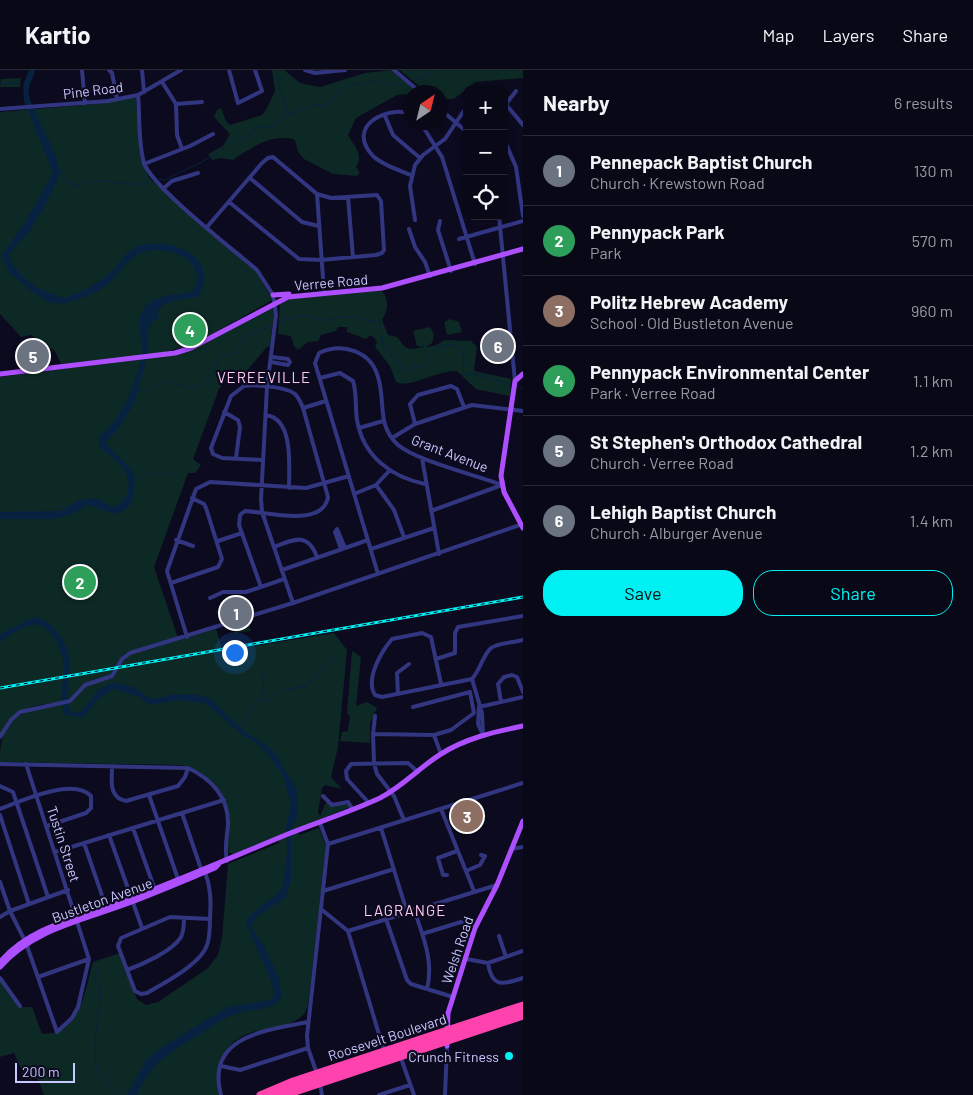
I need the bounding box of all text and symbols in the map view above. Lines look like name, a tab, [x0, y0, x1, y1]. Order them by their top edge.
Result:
text: Kartio	[25, 20, 91, 49]
text: Map	[762, 24, 794, 46]
text: Layers	[822, 24, 875, 46]
text: Share	[903, 24, 948, 46]
street label: Pine Road	[62, 78, 124, 102]
north arrow	[403, 85, 448, 130]
map controls	[463, 85, 508, 220]
button: +	[463, 85, 508, 130]
text: Nearby	[543, 90, 609, 115]
text: 6 results	[894, 93, 953, 112]
button: −	[463, 130, 508, 175]
text: Pennepack Baptist Church	[590, 150, 812, 173]
text: 1	[556, 161, 562, 180]
text: 130 m	[914, 161, 953, 180]
text: Church · Krewstown Road	[590, 173, 765, 192]
button: locate	[463, 175, 508, 220]
text: Pennypack Park	[590, 220, 725, 243]
text: 2	[555, 231, 563, 250]
text: 570 m	[912, 231, 953, 250]
text: Park	[590, 243, 621, 262]
street label: Verree Road	[293, 270, 369, 294]
text: Politz Hebrew Academy	[590, 290, 788, 313]
text: 3	[555, 301, 563, 320]
text: 960 m	[911, 301, 953, 320]
pin: 4	[174, 311, 206, 349]
text: School · Old Bustleton Avenue	[590, 313, 794, 332]
pin: 6	[482, 327, 514, 365]
pin: 5	[17, 337, 49, 375]
text: Pennypack Environmental Center	[590, 360, 869, 383]
district label: VEREEVILLE	[217, 368, 311, 386]
text: 4	[554, 371, 564, 390]
text: 1.1 km	[913, 371, 953, 390]
text: Park · Verree Road	[590, 383, 716, 402]
text: St Stephen's Orthodox Cathedral	[590, 430, 862, 453]
street label: Grant Avenue	[409, 431, 491, 475]
text: 5	[555, 441, 563, 460]
text: 1.2 km	[910, 441, 953, 460]
text: Church · Verree Road	[590, 453, 734, 472]
text: Lehigh Baptist Church	[590, 500, 776, 523]
text: 6	[555, 511, 563, 530]
text: 1.4 km	[910, 511, 953, 530]
text: Church · Alburger Avenue	[590, 523, 763, 542]
pin: 2	[64, 563, 96, 601]
button: Save	[543, 570, 743, 616]
button: Share	[753, 570, 953, 616]
pin: 1	[220, 594, 252, 632]
your location	[222, 640, 248, 666]
pin: 3	[451, 797, 483, 835]
street label: Tustin Street	[44, 804, 84, 884]
street label: Bustleton Avenue	[49, 874, 155, 926]
district label: LAGRANGE	[364, 901, 446, 919]
street label: Welsh Road	[438, 914, 476, 986]
street label: Roosevelt Boulevard	[326, 1010, 448, 1064]
place label: Crunch Fitness	[408, 1048, 499, 1065]
marker: Crunch Fitness	[503, 1050, 515, 1062]
scale bar	[15, 1060, 75, 1083]
text: 200 m	[22, 1063, 60, 1080]

